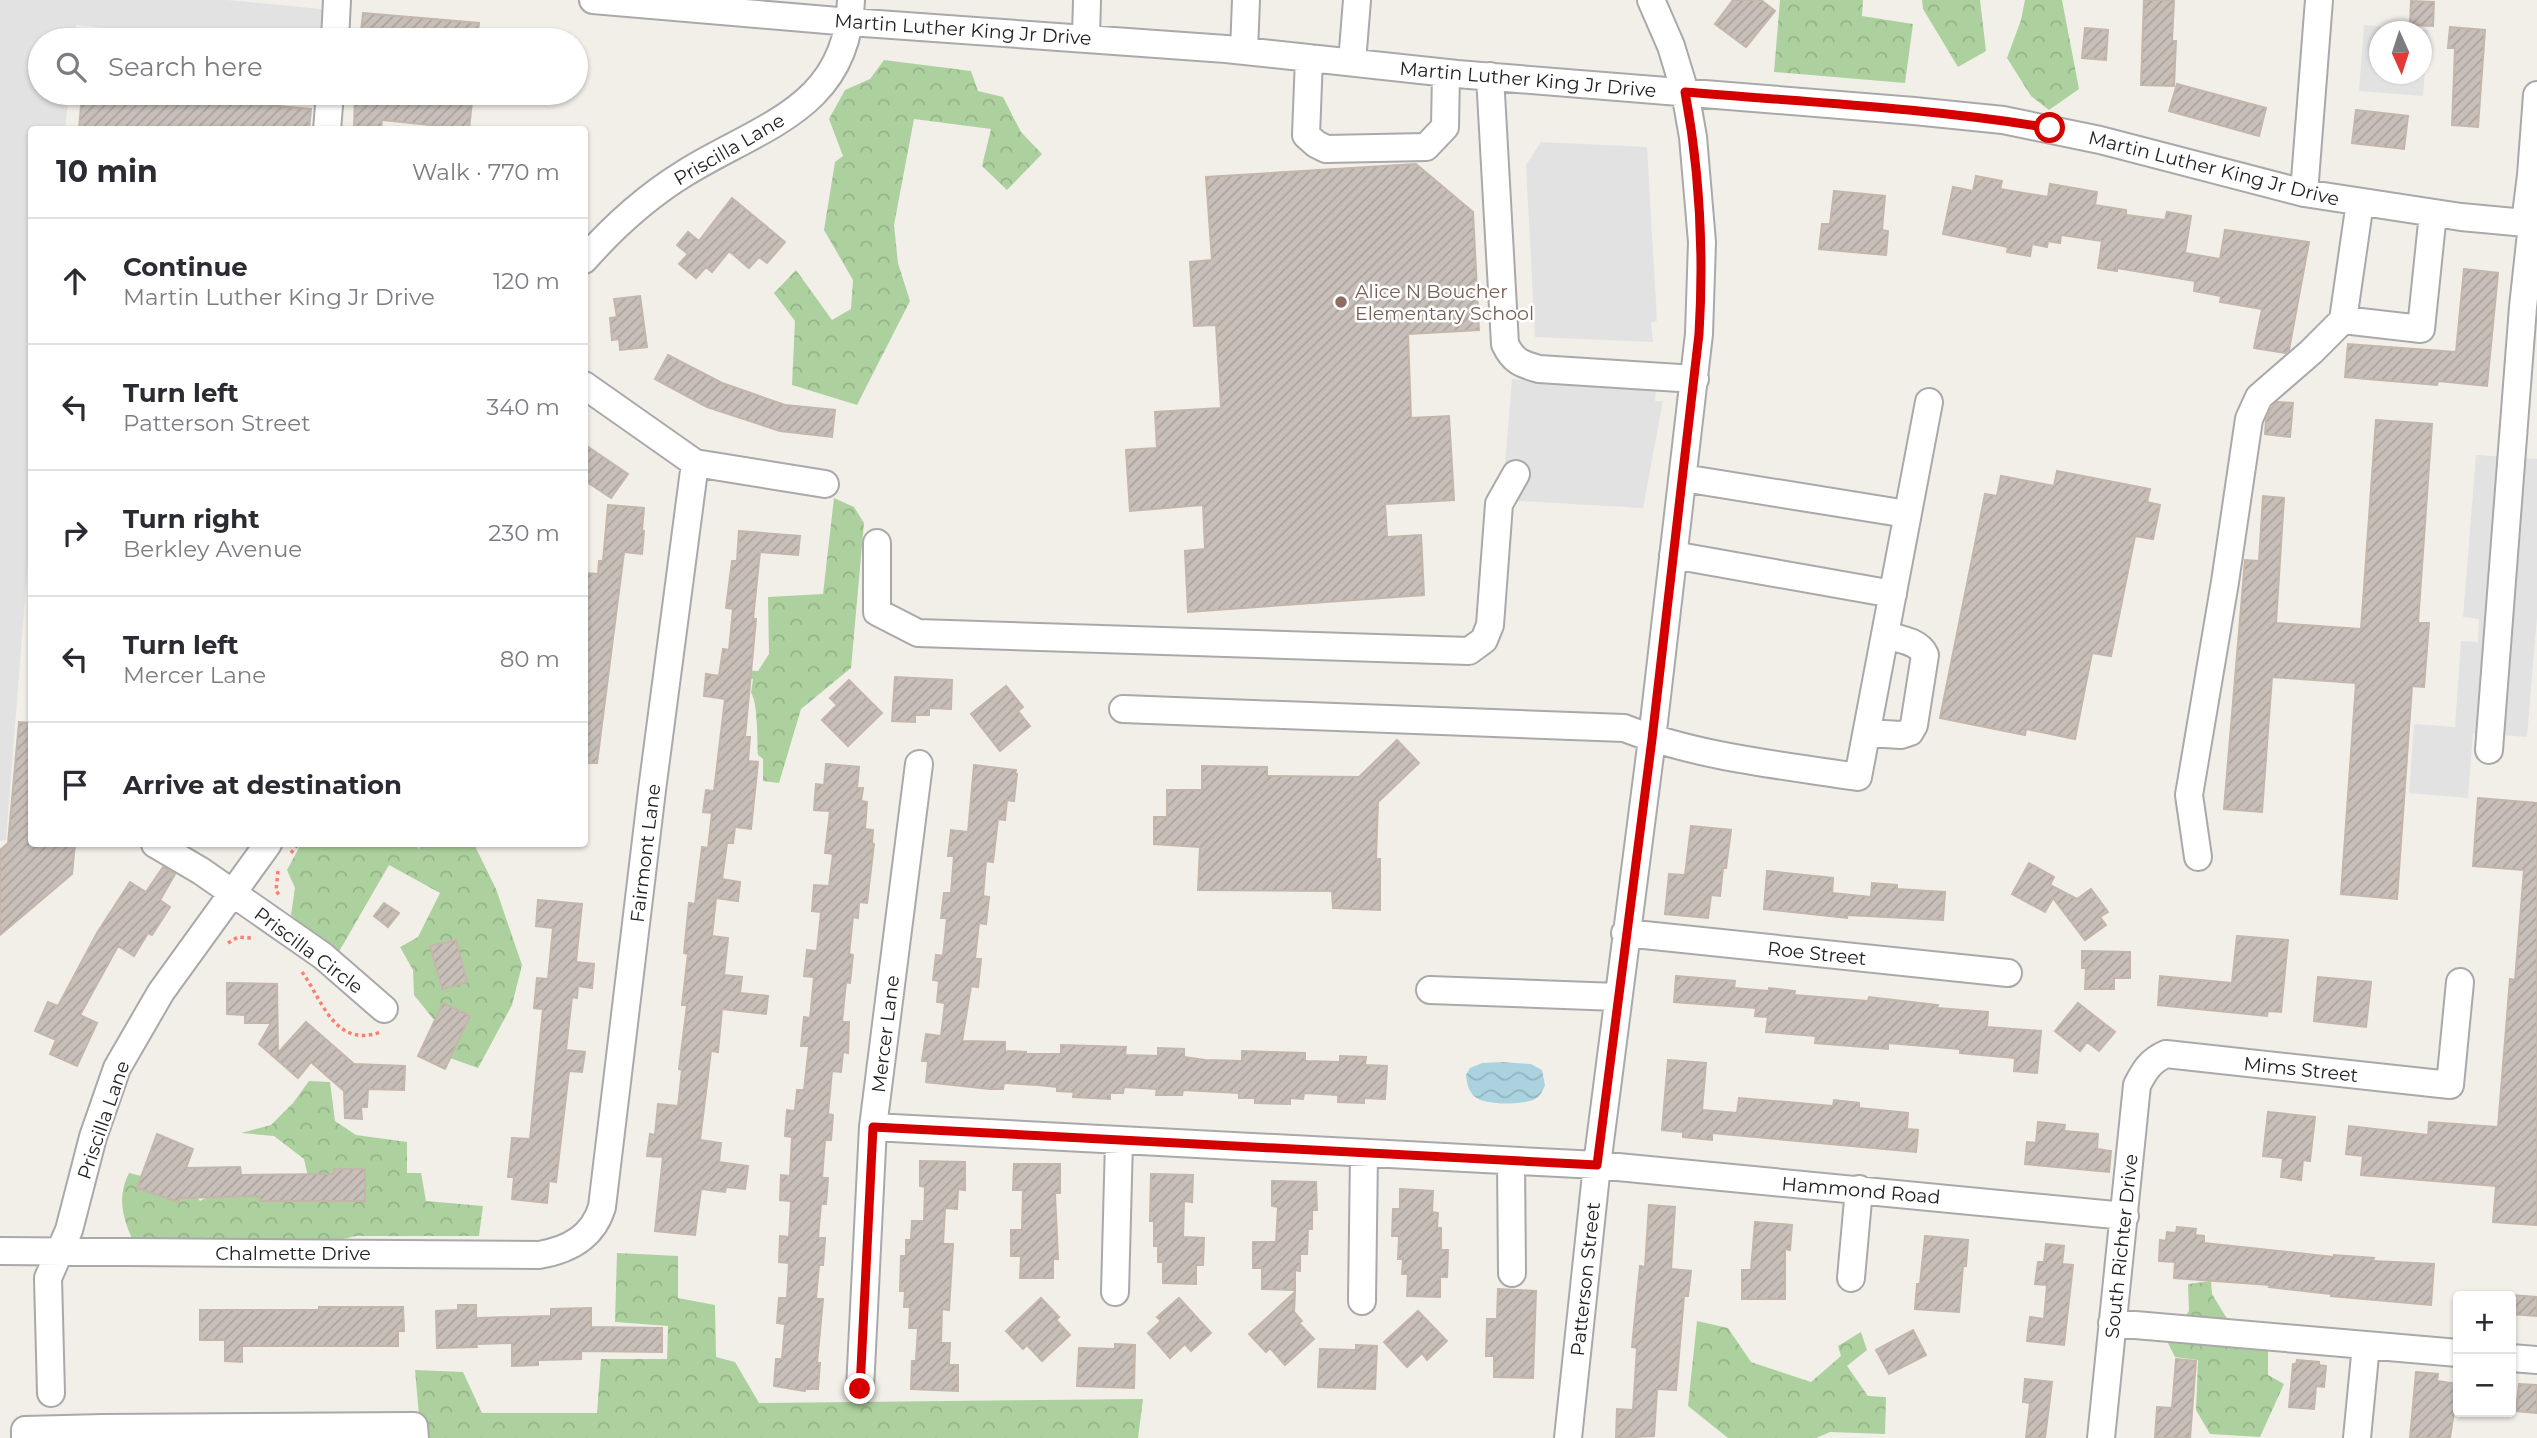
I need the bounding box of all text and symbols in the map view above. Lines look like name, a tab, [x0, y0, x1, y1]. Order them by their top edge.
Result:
street label: Martin Luther King Jr Drive	[834, 9, 1092, 50]
north arrow	[2369, 21, 2432, 84]
search box	[28, 28, 588, 105]
icon: search	[52, 48, 90, 86]
text: Search here	[108, 51, 263, 83]
street label: Martin Luther King Jr Drive	[1399, 57, 1657, 102]
street label: Priscilla Lane	[670, 109, 789, 190]
route start	[2034, 112, 2065, 143]
street label: Martin Luther King Jr Drive	[2086, 126, 2342, 211]
text: 10 min	[56, 153, 158, 190]
text: Walk · 770 m	[412, 158, 560, 186]
text: Continue	[123, 251, 248, 283]
icon: ahead	[56, 262, 94, 300]
text: 120 m	[493, 267, 560, 295]
place label: Alice N Boucher Elementary School	[1355, 280, 1534, 325]
text: Martin Luther King Jr Drive	[123, 283, 435, 311]
marker: Alice N Boucher Elementary School	[1333, 294, 1349, 310]
text: Turn left	[123, 377, 239, 409]
icon: left	[56, 388, 94, 426]
text: 340 m	[486, 393, 560, 421]
text: Patterson Street	[123, 409, 310, 437]
text: Turn right	[123, 503, 259, 535]
icon: right	[56, 514, 94, 552]
text: 230 m	[488, 519, 560, 547]
text: Berkley Avenue	[123, 535, 302, 563]
text: Turn left	[123, 629, 239, 661]
icon: left	[56, 640, 94, 678]
text: 80 m	[500, 645, 560, 673]
text: Mercer Lane	[123, 661, 266, 689]
icon: arrive	[56, 766, 94, 804]
text: Arrive at destination	[123, 769, 402, 801]
street label: Fairmont Lane	[626, 782, 665, 924]
street label: Priscilla Circle	[250, 902, 368, 999]
street label: Roe Street	[1766, 937, 1868, 970]
street label: Mercer Lane	[867, 974, 904, 1094]
street label: Mims Street	[2243, 1052, 2360, 1087]
street label: Priscilla Lane	[72, 1058, 135, 1182]
street label: South Richter Drive	[2100, 1153, 2143, 1339]
street label: Hammond Road	[1781, 1172, 1941, 1209]
street label: Patterson Street	[1566, 1201, 1605, 1357]
street label: Chalmette Drive	[215, 1242, 371, 1265]
map controls	[2453, 1291, 2516, 1417]
button: +	[2453, 1291, 2516, 1354]
button: −	[2453, 1354, 2516, 1417]
route end	[844, 1373, 875, 1404]

